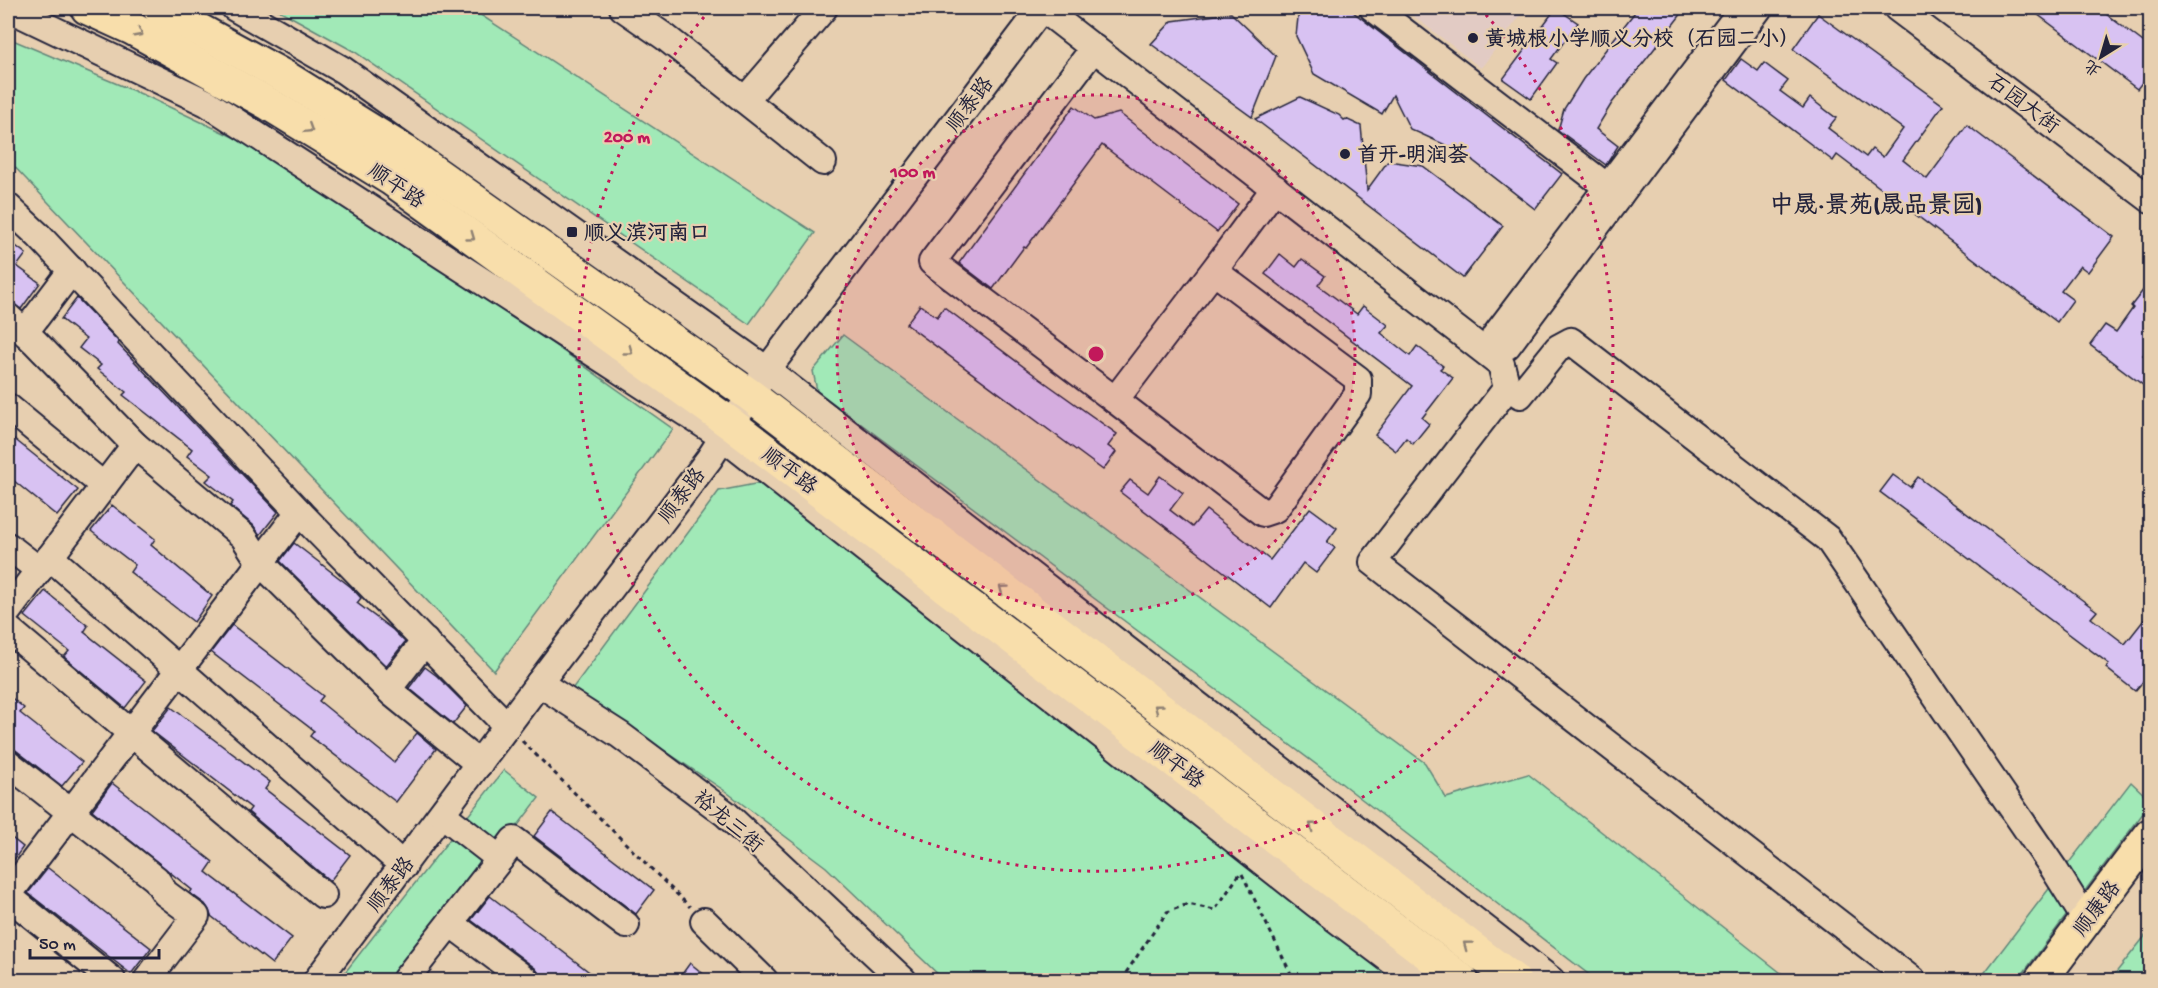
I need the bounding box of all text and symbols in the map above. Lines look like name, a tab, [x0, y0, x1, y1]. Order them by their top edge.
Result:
one-way arrow	[133, 26, 143, 37]
place label: 黄城根小学顺义分校（石园二小）	[1485, 27, 1800, 54]
north arrow	[2071, 27, 2131, 87]
marker: 黄城根小学顺义分校（石园二小）	[1466, 31, 1480, 45]
text: 北	[2081, 54, 2106, 79]
street label: 石园大街	[1981, 70, 2064, 141]
street label: 顺泰路	[941, 72, 1001, 139]
one-way arrow	[303, 121, 313, 133]
text: 200 m	[604, 128, 650, 149]
place label: 首开-明润荟	[1357, 143, 1469, 170]
marker: 首开-明润荟	[1338, 147, 1352, 161]
street label: 顺平路	[362, 158, 429, 216]
text: 100 m	[890, 163, 936, 184]
district label: 中晟·景苑(晟品景园)	[1769, 192, 1983, 222]
place label: 顺义滨河南口	[584, 221, 710, 248]
marker: 顺义滨河南口	[565, 225, 579, 239]
one-way arrow	[465, 230, 476, 241]
one-way arrow	[623, 343, 634, 354]
centre of rings	[1086, 344, 1106, 364]
street label: 顺平路	[755, 442, 822, 502]
street label: 顺泰路	[653, 463, 713, 530]
one-way arrow	[999, 585, 1010, 596]
one-way arrow	[1153, 704, 1164, 715]
street label: 顺平路	[1142, 736, 1209, 796]
street label: 裕龙三街	[687, 786, 768, 860]
one-way arrow	[1308, 823, 1319, 834]
street label: 顺泰路	[362, 852, 422, 919]
street label: 顺康路	[2068, 876, 2128, 943]
scale bar	[30, 922, 159, 960]
text: 50 m	[39, 935, 76, 956]
one-way arrow	[1463, 941, 1474, 952]

